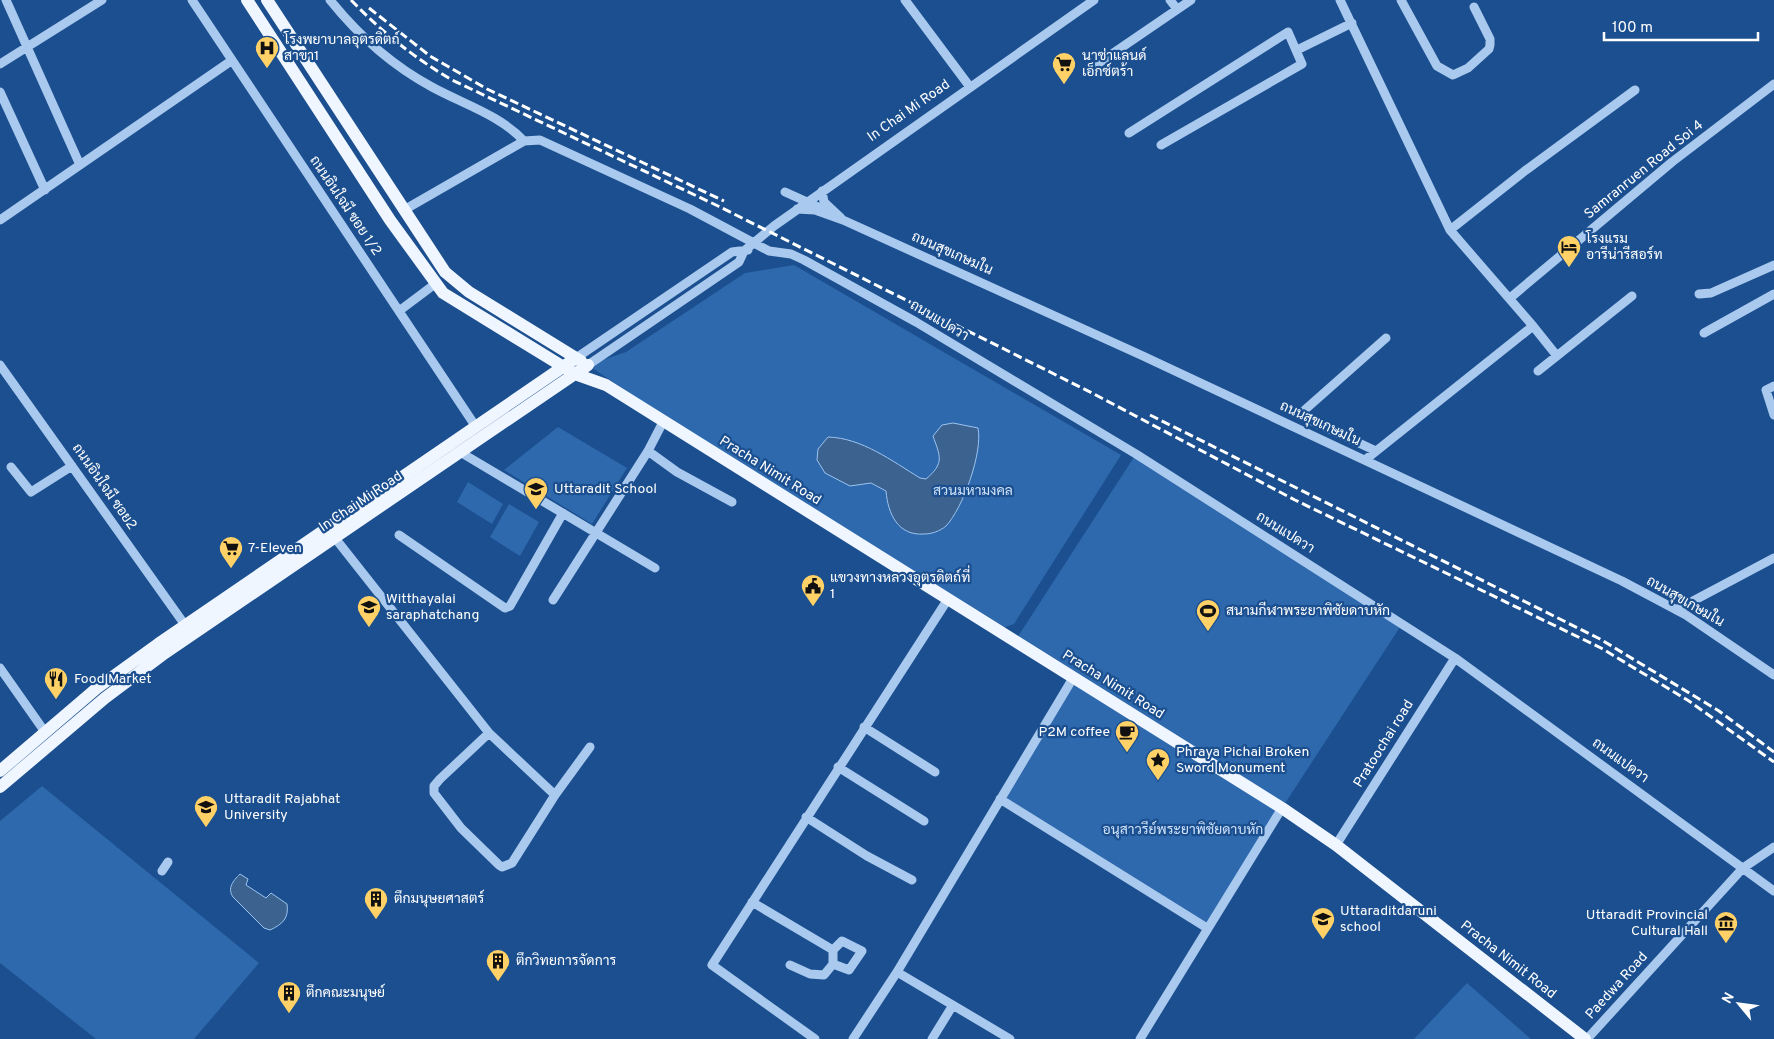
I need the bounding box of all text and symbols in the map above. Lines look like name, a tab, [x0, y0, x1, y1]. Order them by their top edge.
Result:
scale bar	[1604, 10, 1758, 42]
text: 100 m	[1612, 19, 1653, 38]
place label: โรงพยาบาลอุตรดิตถ์ สาขา1	[283, 30, 400, 65]
hospital icon: โรงพยาบาลอุตรดิตถ์ สาขา1	[254, 35, 280, 69]
place label: นาซ่าแลนด์ เอ็กซ์ตร้า	[1082, 46, 1147, 81]
supermarket icon: นาซ่าแลนด์ เอ็กซ์ตร้า	[1051, 51, 1077, 85]
street label: In Chai Mi Road	[864, 76, 954, 146]
street label: Samranruen Road Soi 4	[1581, 117, 1707, 223]
street label: ถนนอินใจมี ซอย 1/2	[305, 152, 386, 259]
street label: ถนนสุขเกษมใน	[909, 228, 996, 280]
place label: โรงแรม อารีน่ารีสอร์ท	[1585, 230, 1663, 264]
hotel icon: โรงแรม อารีน่ารีสอร์ท	[1556, 234, 1582, 268]
street label: ถนนแปดวา	[907, 297, 971, 345]
street label: ถนนสุขเกษมใน	[1277, 397, 1364, 450]
street label: Pracha Nimit Road	[716, 433, 824, 509]
street label: ถนนอินใจมี ซอย2	[68, 439, 142, 533]
street label: In Chai Mi Road	[316, 468, 406, 536]
school or university icon: Uttaradit School	[523, 476, 549, 510]
place label: Uttaradit School	[554, 481, 657, 498]
park label: สวนมหามงคล	[933, 483, 1013, 500]
street label: ถนนแปดวา	[1253, 508, 1317, 558]
supermarket icon: 7-Eleven	[218, 535, 244, 569]
place label: 7-Eleven	[248, 540, 302, 557]
place label: แขวงทางหลวงอุตรดิตถ์ที่ 1	[830, 565, 970, 603]
street label: ถนนสุขเกษมใน	[1643, 572, 1728, 631]
public building icon: แขวงทางหลวงอุตรดิตถ์ที่ 1	[800, 573, 826, 607]
place label: Witthayalai saraphatchang	[386, 591, 479, 624]
school or university icon: Witthayalai saraphatchang	[356, 594, 382, 628]
sports icon: สนามกีฬาพระยาพิชัยดาบหัก	[1195, 598, 1221, 632]
place label: สนามกีฬาพระยาพิชัยดาบหัก	[1226, 601, 1390, 620]
street label: Pracha Nimit Road	[1059, 647, 1167, 723]
restaurant icon: Food Market	[43, 666, 69, 700]
place label: Food Market	[74, 671, 151, 688]
street label: Pratoochai road	[1350, 697, 1418, 791]
cafe icon: P2M coffee	[1114, 719, 1140, 753]
place label: P2M coffee	[1039, 724, 1110, 741]
street label: ถนนแปดวา	[1589, 735, 1651, 787]
place label: Phraya Pichai Broken Sword Monument	[1176, 744, 1309, 777]
place icon: Phraya Pichai Broken Sword Monument	[1145, 747, 1171, 781]
place label: Uttaradit Rajabhat University	[224, 791, 340, 824]
school or university icon: Uttaradit Rajabhat University	[193, 794, 219, 828]
park label: อนุสาวรีย์พระยาพิชัยดาบหัก	[1103, 820, 1263, 839]
building icon: ตึกมนุษยศาสตร์	[363, 886, 389, 920]
place label: ตึกมนุษยศาสตร์	[394, 889, 484, 908]
place label: Uttaraditdaruni school	[1340, 903, 1437, 936]
school or university icon: Uttaraditdaruni school	[1310, 906, 1336, 940]
place label: Uttaradit Provincial Cultural Hall	[1586, 907, 1708, 940]
museum icon: Uttaradit Provincial Cultural Hall	[1713, 910, 1739, 944]
street label: Pracha Nimit Road	[1457, 917, 1559, 1003]
building icon: ตึกวิทยการจัดการ	[485, 948, 511, 982]
street label: Paedwa Road	[1582, 949, 1652, 1023]
place label: ตึกวิทยการจัดการ	[516, 952, 616, 970]
north arrow	[1714, 979, 1764, 1029]
building icon: ตึกคณะมนุษย์	[276, 980, 302, 1014]
place label: ตึกคณะมนุษย์	[306, 983, 385, 1002]
text: N	[1719, 990, 1739, 1007]

